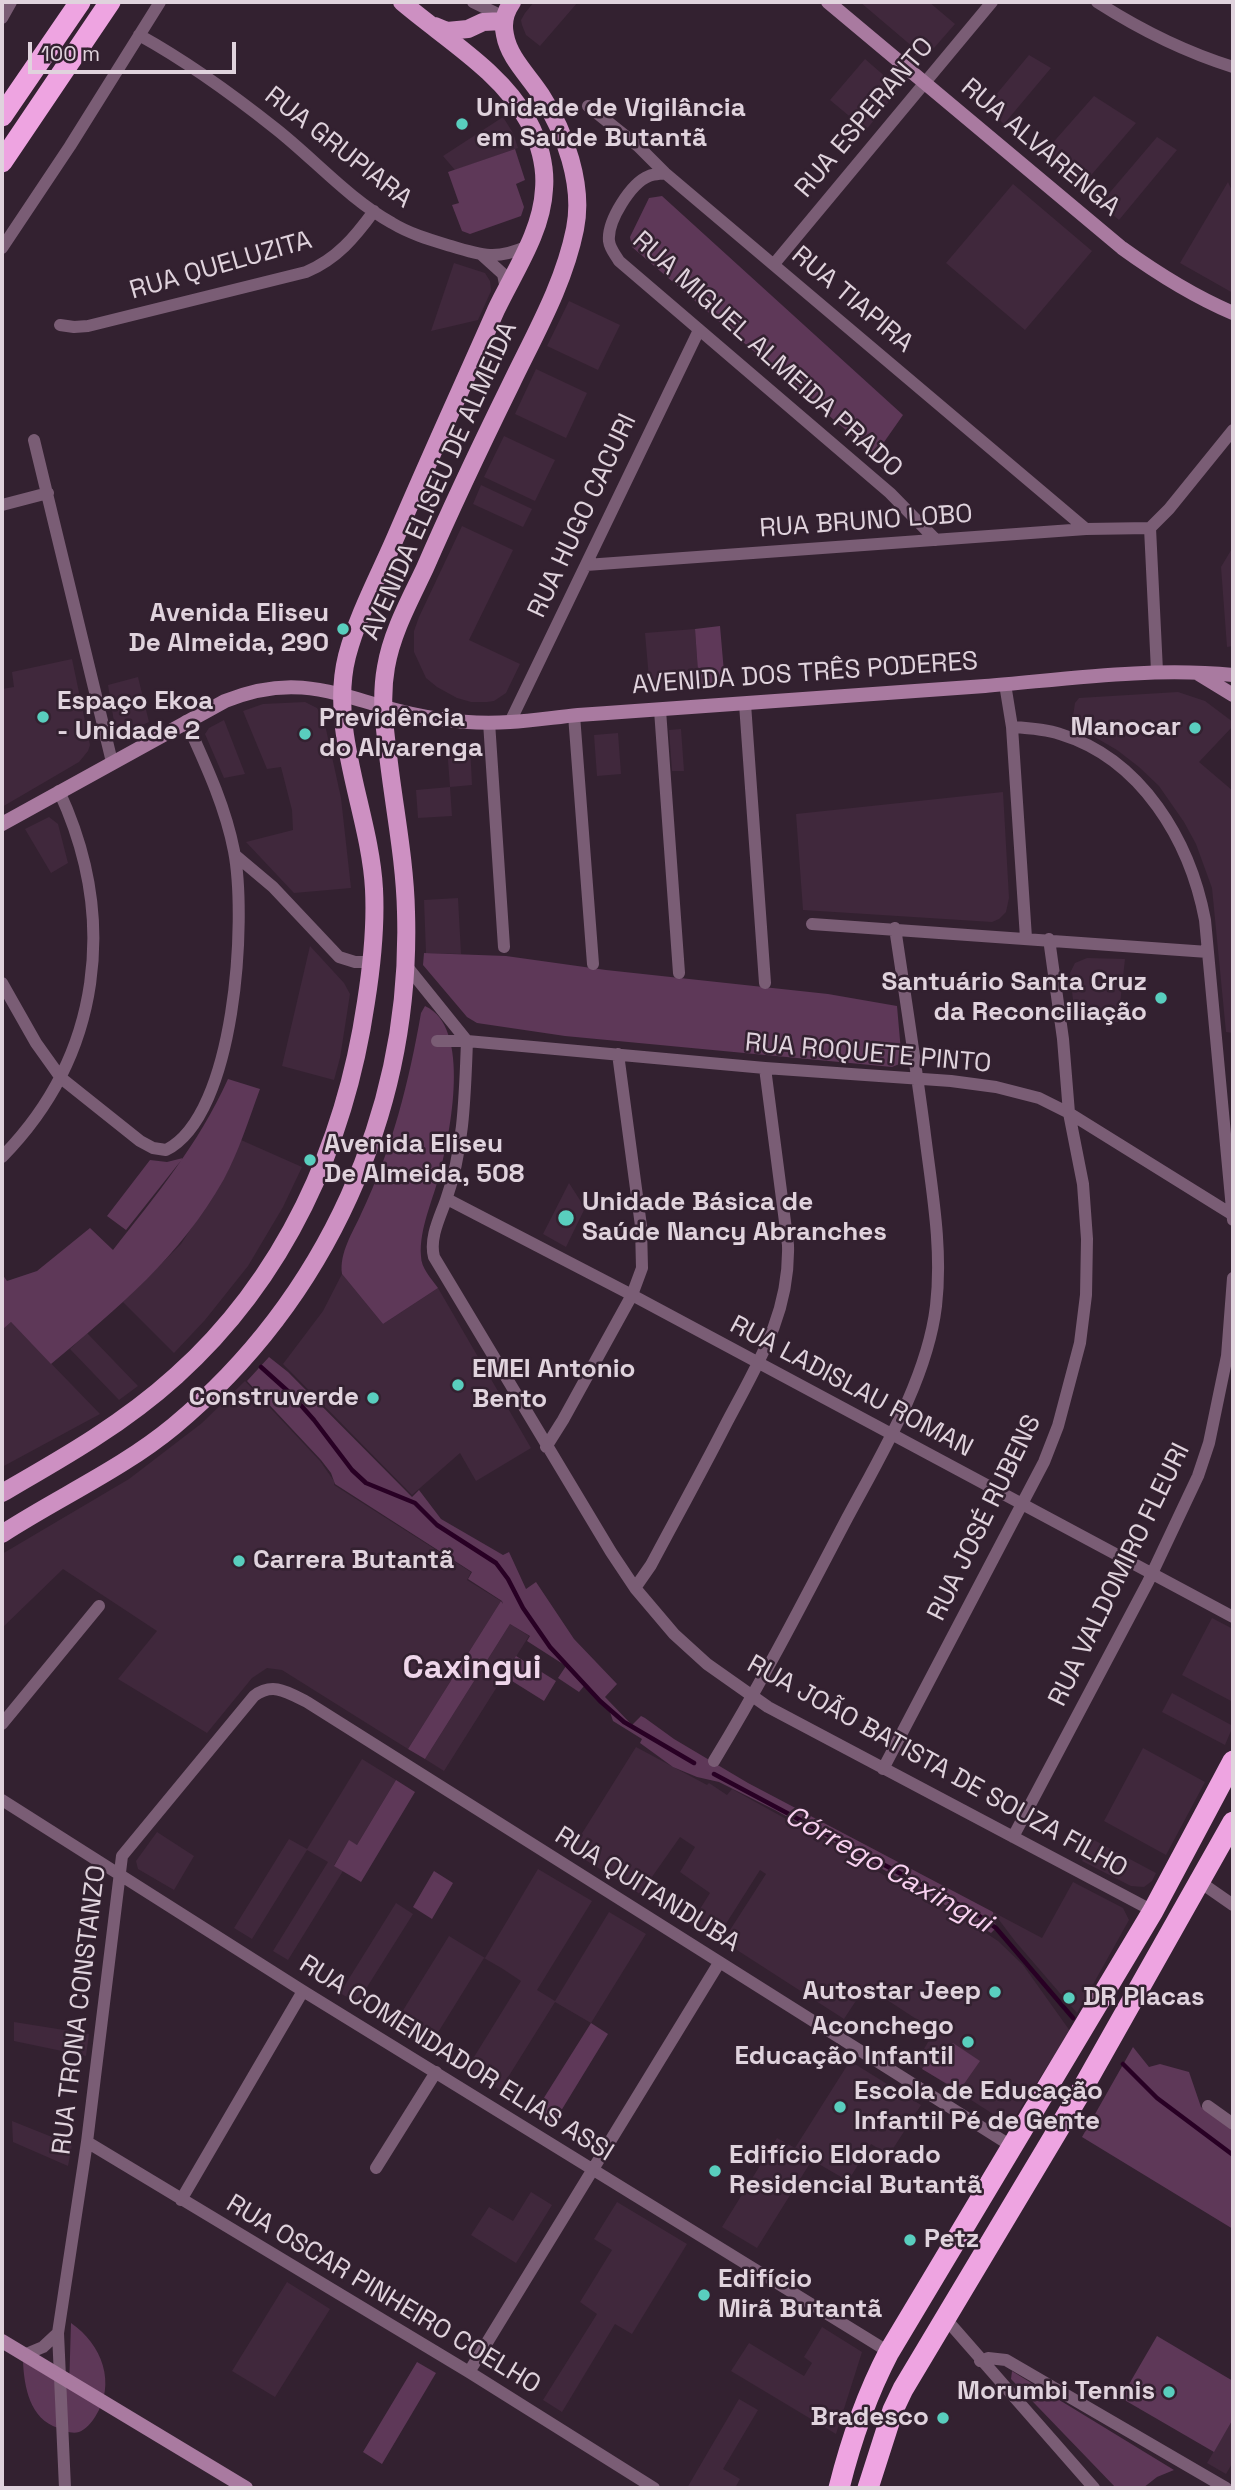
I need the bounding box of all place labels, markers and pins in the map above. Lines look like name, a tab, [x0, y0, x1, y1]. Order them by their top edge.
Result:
place label: Unidade de Vigilância em Saúde Butantã	[476, 93, 746, 154]
marker: Unidade de Vigilância em Saúde Butantã	[454, 116, 470, 132]
place label: Avenida Eliseu De Almeida, 290	[128, 598, 329, 660]
marker: Avenida Eliseu De Almeida, 290	[335, 621, 351, 637]
place label: Espaço Ekoa - Unidade 2	[57, 686, 213, 748]
place label: Previdência do Alvarenga	[319, 703, 483, 764]
marker: Espaço Ekoa - Unidade 2	[35, 709, 51, 725]
place label: Manocar	[1071, 712, 1181, 744]
marker: Manocar	[1187, 720, 1203, 736]
marker: Previdência do Alvarenga	[297, 726, 313, 742]
place label: Santuário Santa Cruz da Reconciliação	[881, 967, 1147, 1028]
marker: Santuário Santa Cruz da Reconciliação	[1153, 990, 1169, 1006]
place label: Avenida Eliseu De Almeida, 508	[324, 1129, 524, 1190]
marker: Avenida Eliseu De Almeida, 508	[302, 1152, 318, 1168]
place label: Unidade Básica de Saúde Nancy Abranches	[582, 1187, 887, 1248]
marker: Unidade Básica de Saúde Nancy Abranches	[556, 1208, 576, 1228]
place label: EMEI Antonio Bento	[472, 1354, 635, 1416]
marker: EMEI Antonio Bento	[450, 1377, 466, 1393]
place label: Construverde	[188, 1382, 359, 1414]
marker: Construverde	[365, 1390, 381, 1406]
place label: Carrera Butantã	[253, 1545, 454, 1577]
marker: Carrera Butantã	[231, 1553, 247, 1569]
place label: Autostar Jeep	[803, 1976, 981, 2008]
place label: DR Placas	[1083, 1982, 1205, 2014]
marker: Autostar Jeep	[987, 1984, 1003, 2000]
marker: DR Placas	[1061, 1990, 1077, 2006]
place label: Aconchego Educação Infantil	[734, 2011, 954, 2072]
marker: Aconchego Educação Infantil	[960, 2034, 976, 2050]
place label: Escola de Educação Infantil Pé de Gente	[854, 2076, 1103, 2138]
marker: Escola de Educação Infantil Pé de Gente	[832, 2099, 848, 2115]
place label: Edifício Eldorado Residencial Butantã	[729, 2140, 982, 2202]
marker: Edifício Eldorado Residencial Butantã	[707, 2163, 723, 2179]
place label: Petz	[924, 2224, 979, 2256]
marker: Petz	[902, 2232, 918, 2248]
place label: Edifício Mirã Butantã	[718, 2264, 882, 2326]
marker: Edifício Mirã Butantã	[696, 2287, 712, 2303]
place label: Morumbi Tennis	[957, 2376, 1155, 2408]
marker: Morumbi Tennis	[1161, 2384, 1177, 2400]
place label: Bradesco	[811, 2402, 929, 2434]
marker: Bradesco	[935, 2410, 951, 2426]

